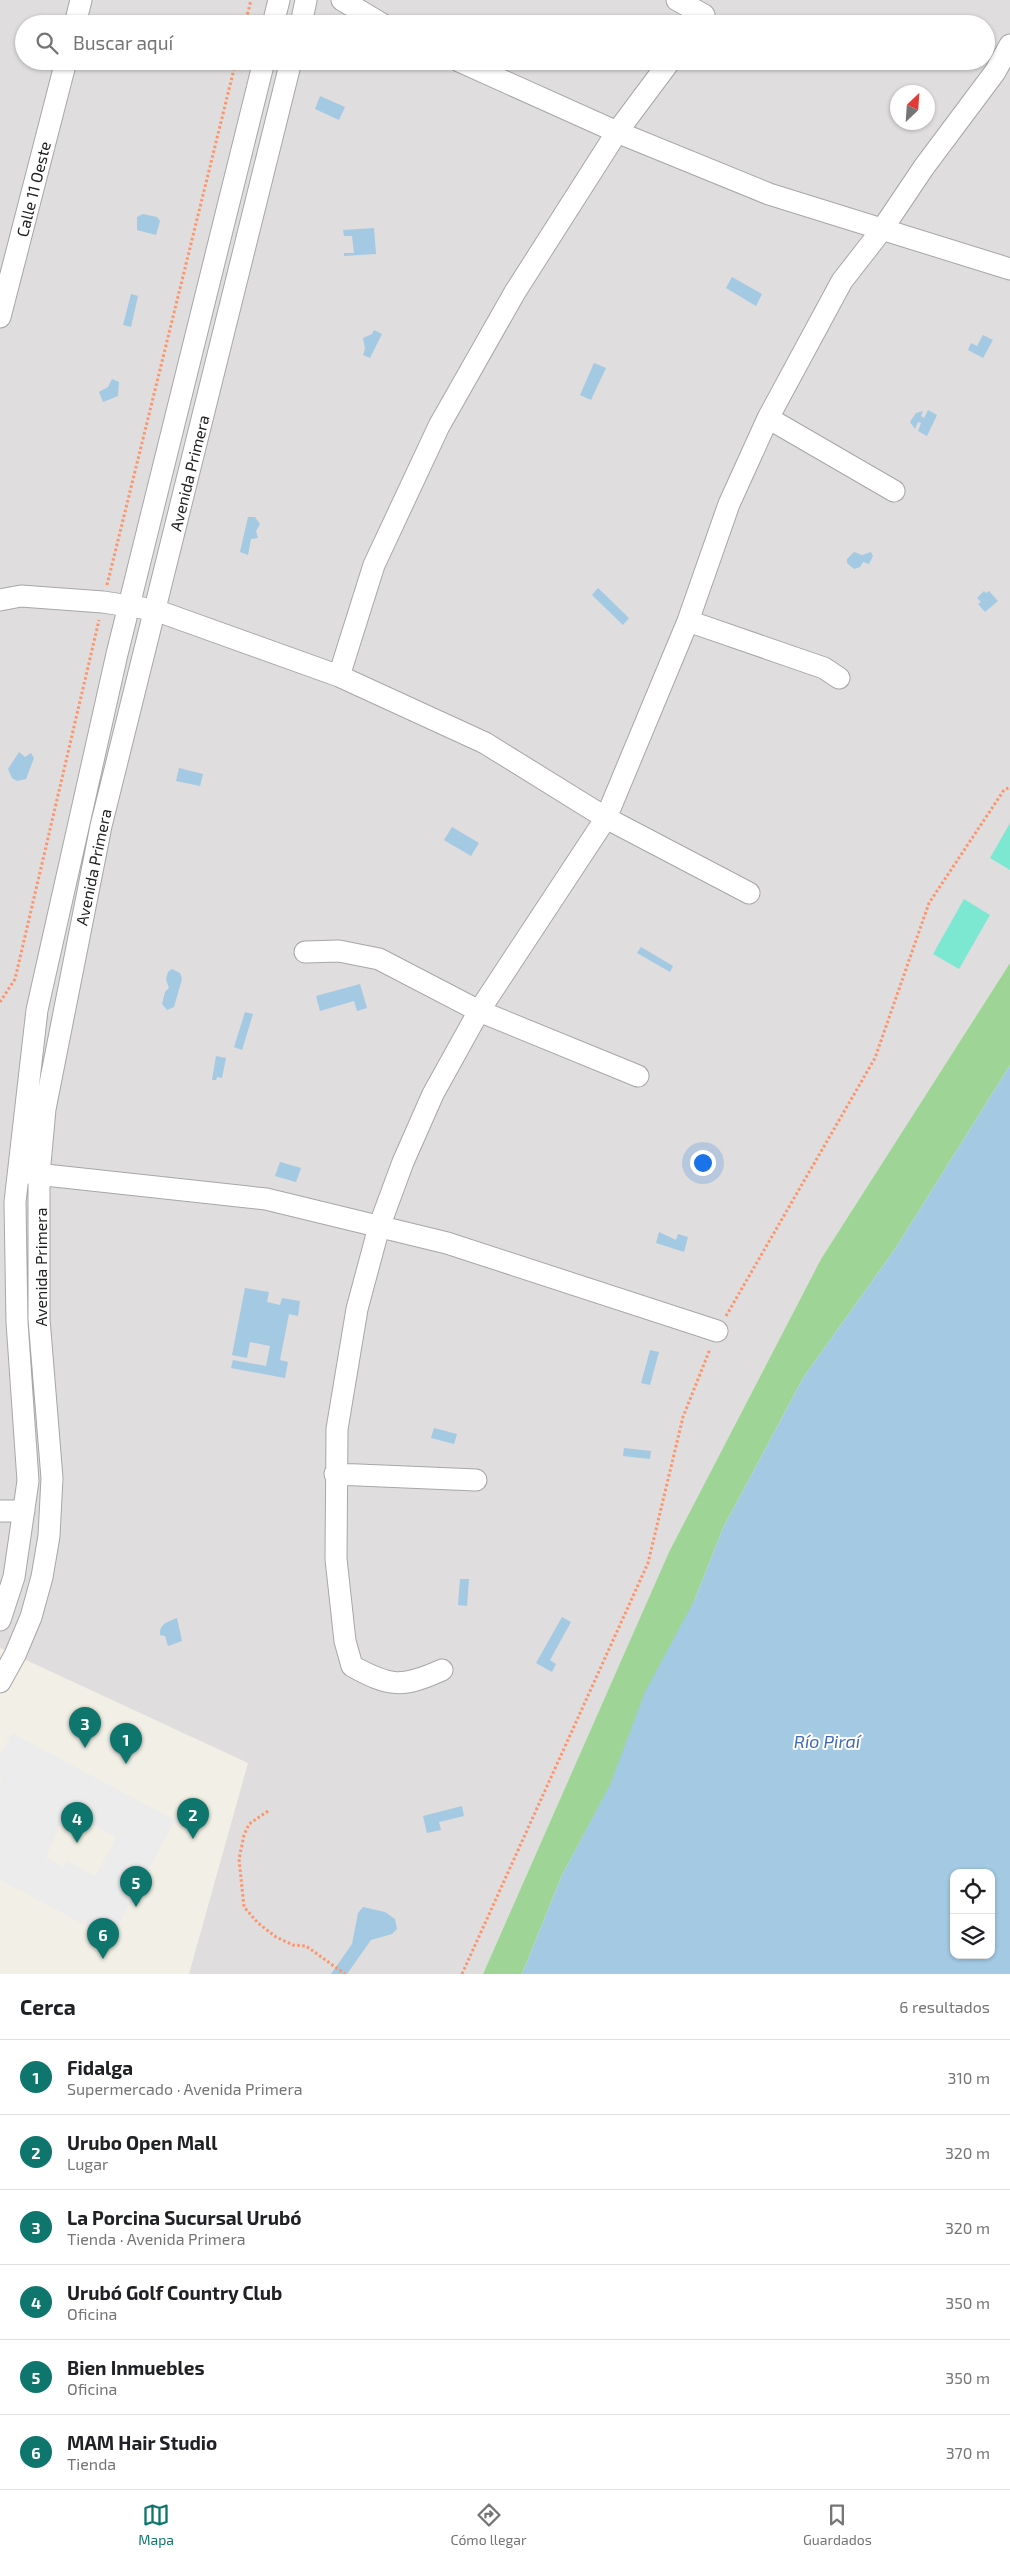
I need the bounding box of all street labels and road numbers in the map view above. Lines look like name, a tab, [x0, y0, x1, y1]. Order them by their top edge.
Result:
street label: Calle 11 Oeste	[12, 139, 54, 239]
street label: Avenida Primera	[165, 413, 213, 533]
street label: Avenida Primera	[71, 807, 115, 927]
street label: Avenida Primera	[31, 1207, 50, 1327]

